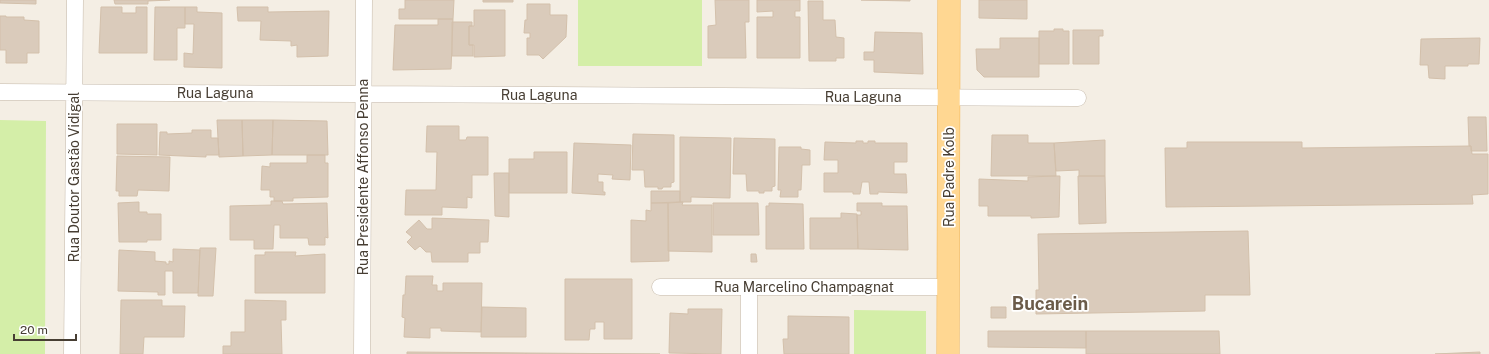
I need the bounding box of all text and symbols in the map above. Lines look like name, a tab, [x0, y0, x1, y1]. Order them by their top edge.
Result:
street label: Rua Presidente Affonso Penna	[355, 79, 371, 275]
street label: Rua Laguna	[177, 85, 253, 101]
street label: Rua Laguna	[501, 87, 577, 103]
street label: Rua Laguna	[825, 89, 901, 105]
street label: Rua Doutor Gastão Vidigal	[66, 92, 82, 262]
street label: Rua Padre Kolb	[941, 127, 957, 227]
street label: Rua Marcelino Champagnat	[714, 279, 894, 295]
district label: Bucarein	[1012, 293, 1088, 314]
scale bar	[14, 316, 76, 342]
text: 20 m	[20, 323, 48, 337]

